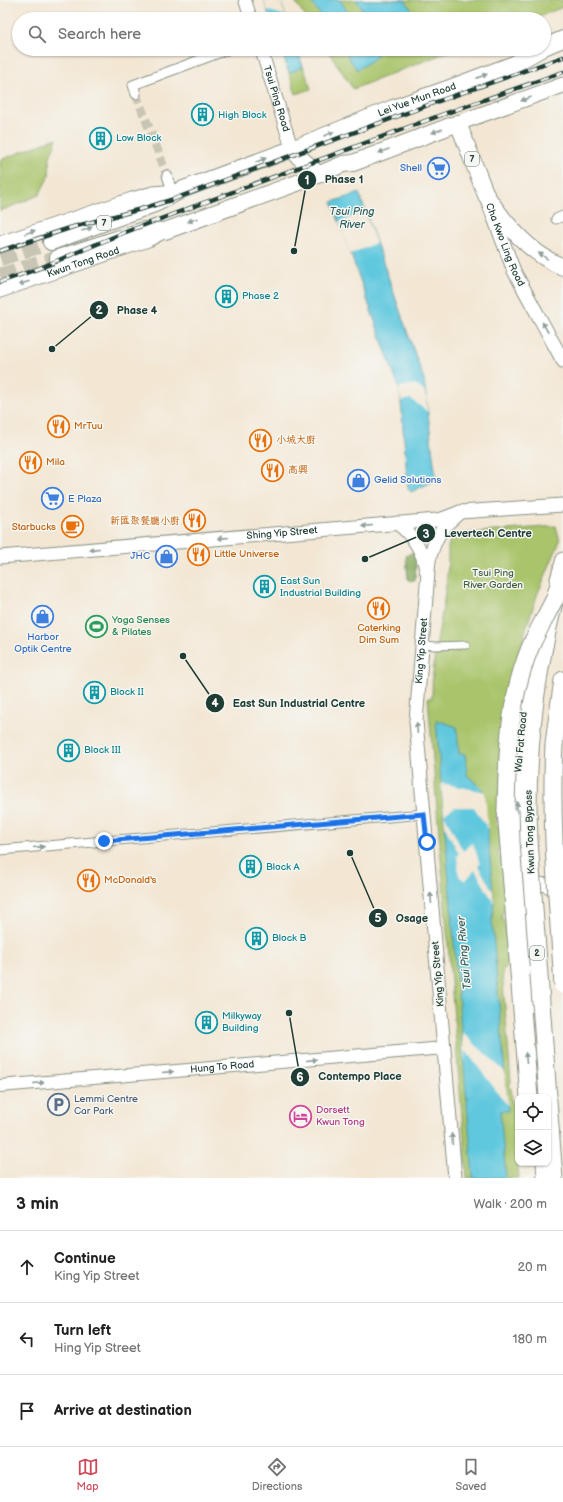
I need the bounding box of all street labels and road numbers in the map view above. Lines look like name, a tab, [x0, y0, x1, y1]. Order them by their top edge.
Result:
street label: Tsui Ping Road	[261, 64, 292, 133]
street label: Lei Yue Mun Road	[376, 80, 458, 119]
road number: 7	[465, 152, 479, 166]
street label: Cha Kwo Ling Road	[483, 201, 527, 289]
road number: 7	[97, 216, 111, 230]
street label: Kwun Tong Road	[45, 244, 121, 280]
street label: Shing Yip Street	[246, 524, 318, 542]
street label: King Yip Street	[413, 618, 430, 684]
street label: Wai Fat Road	[512, 711, 530, 773]
street label: Kwun Tong Bypass	[523, 790, 537, 874]
street label: King Yip Street	[429, 941, 447, 1007]
road number: 2	[530, 946, 544, 960]
street label: Hung To Road	[190, 1058, 255, 1076]

